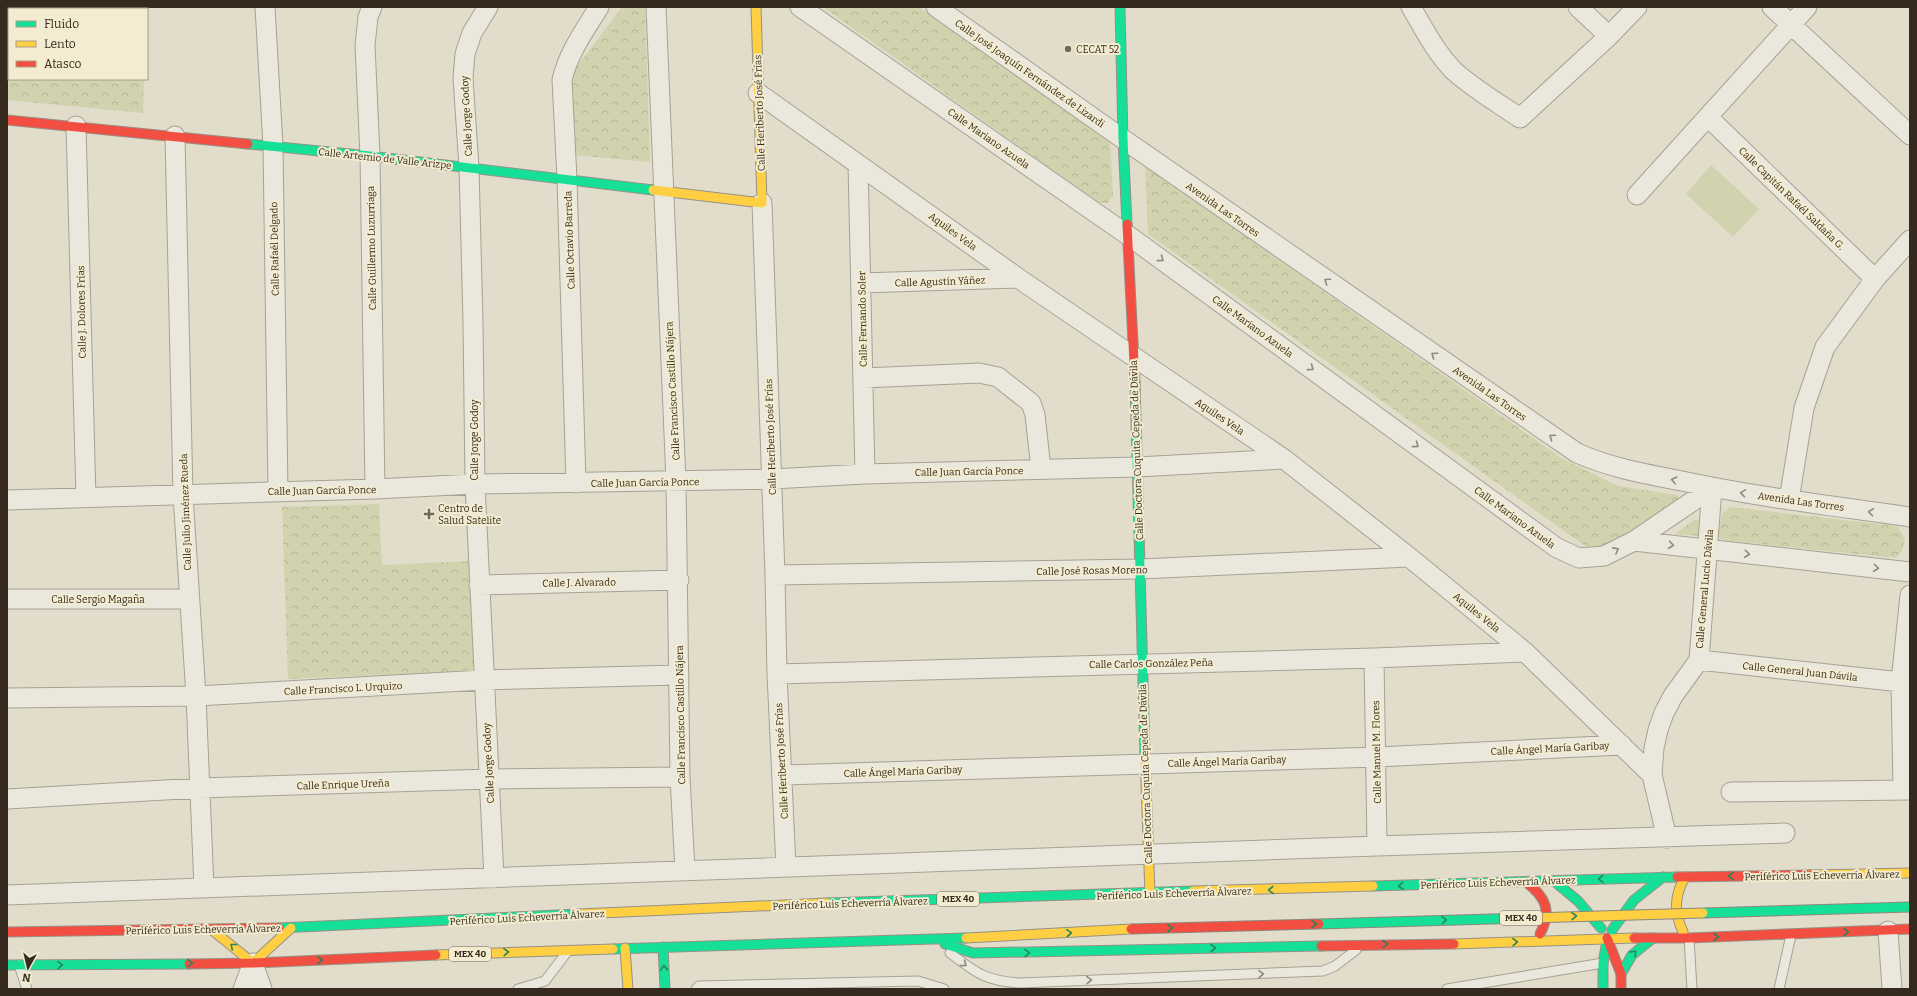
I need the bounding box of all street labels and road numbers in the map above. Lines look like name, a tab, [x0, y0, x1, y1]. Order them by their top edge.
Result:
street label: Calle José Joaquín Fernández de Lizardi	[952, 16, 1107, 130]
street label: Calle Heriberto José Frías	[751, 54, 768, 171]
street label: Calle Jorge Godoy	[459, 75, 475, 157]
street label: Calle Mariano Azuela	[945, 106, 1032, 172]
street label: Calle Capitán Rafaél Saldaña G.	[1736, 145, 1847, 253]
street label: Calle Artemio de Valle Arizpe	[318, 146, 452, 172]
street label: Avenida Las Torres	[1183, 180, 1262, 240]
street label: Calle Guillermo Luzurriaga	[365, 185, 379, 310]
street label: Calle Octavio Barreda	[562, 190, 578, 290]
street label: Calle Rafaél Delgado	[268, 202, 282, 296]
street label: Aquiles Vela	[926, 210, 979, 254]
street label: Calle J. Dolores Frías	[74, 265, 89, 359]
street label: Calle Fernando Soler	[856, 270, 870, 367]
street label: Calle Agustín Yáñez	[894, 273, 986, 290]
street label: Calle Mariano Azuela	[1209, 293, 1296, 361]
street label: Calle Francisco Castillo Nájera	[663, 321, 683, 461]
street label: Calle Doctora Cuquita Cepeda de Dávila	[1128, 359, 1146, 540]
street label: Avenida Las Torres	[1450, 364, 1529, 424]
street label: Calle Heriberto José Frías	[762, 378, 779, 495]
street label: Aquiles Vela	[1193, 396, 1247, 438]
street label: Calle Jorge Godoy	[469, 399, 481, 480]
street label: Calle Julio Jiménez Rueda	[178, 453, 194, 571]
street label: Calle Juan García Ponce	[915, 464, 1023, 479]
street label: Calle Juan García Ponce	[591, 475, 699, 490]
street label: Calle Juan García Ponce	[268, 483, 376, 498]
street label: Calle Mariano Azuela	[1471, 484, 1558, 552]
street label: Avenida Las Torres	[1757, 490, 1845, 514]
street label: Calle General Lucio Dávila	[1694, 528, 1716, 649]
street label: Calle José Rosas Moreno	[1036, 564, 1148, 578]
street label: Calle J. Alvarado	[542, 576, 616, 590]
street label: Aquiles Vela	[1450, 590, 1503, 636]
street label: Calle Sergio Magaña	[51, 594, 145, 606]
street label: Calle Francisco Castillo Nájera	[674, 645, 688, 785]
street label: Calle Carlos González Peña	[1089, 657, 1214, 671]
street label: Calle General Juan Dávila	[1742, 660, 1859, 684]
street label: Calle Francisco L. Urquizo	[284, 680, 403, 698]
street label: Calle Doctora Cuquita Cepeda de Dávila	[1137, 683, 1155, 864]
street label: Calle Manuel M. Flores	[1370, 700, 1384, 804]
street label: Calle Heriberto José Frías	[772, 702, 791, 819]
street label: Calle Jorge Godoy	[481, 722, 497, 804]
street label: Calle Ángel María Garibay	[1490, 738, 1610, 758]
street label: Calle Ángel María Garibay	[1167, 752, 1287, 770]
street label: Calle Ángel María Garibay	[843, 762, 963, 780]
street label: Calle Enrique Ureña	[296, 777, 390, 793]
street label: Periférico Luis Echeverría Álvarez	[1744, 867, 1900, 883]
street label: Periférico Luis Echeverría Álvarez	[1420, 872, 1576, 892]
street label: Periférico Luis Echeverría Álvarez	[1096, 883, 1252, 903]
road number: MEX 40	[937, 892, 979, 906]
street label: Periférico Luis Echeverría Álvarez	[772, 893, 928, 913]
street label: Periférico Luis Echeverría Álvarez	[449, 906, 605, 928]
road number: MEX 40	[1500, 911, 1542, 925]
street label: Periférico Luis Echeverría Álvarez	[125, 921, 281, 937]
road number: MEX 40	[449, 947, 491, 961]

